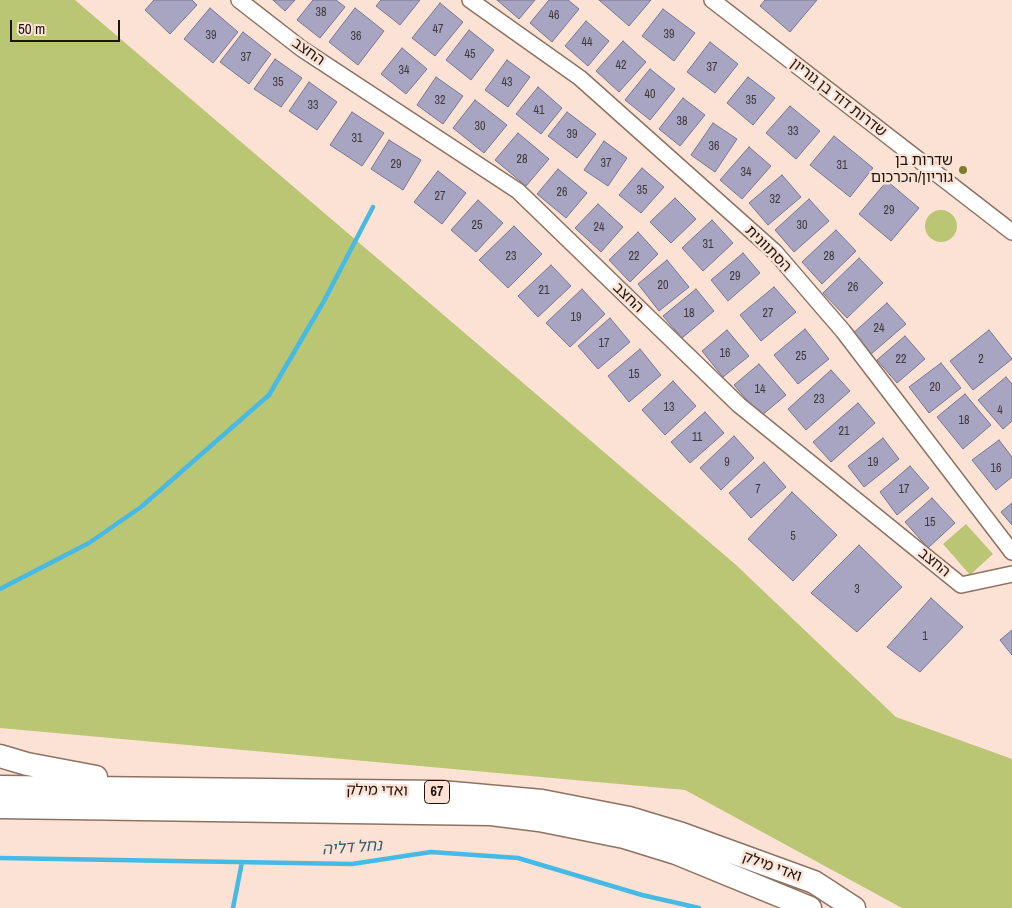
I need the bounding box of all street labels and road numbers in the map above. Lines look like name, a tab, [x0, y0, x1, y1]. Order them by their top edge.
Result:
street label: החצב	[288, 34, 328, 70]
street label: שדרות דוד בן גוריון	[786, 55, 890, 141]
street label: הסתוונית	[741, 222, 795, 276]
street label: החצב	[609, 279, 647, 317]
street label: החצב	[914, 545, 954, 581]
road number: 67	[424, 780, 450, 804]
street label: ואדי מילק	[346, 781, 408, 801]
street label: ואדי מילק	[740, 848, 804, 886]

